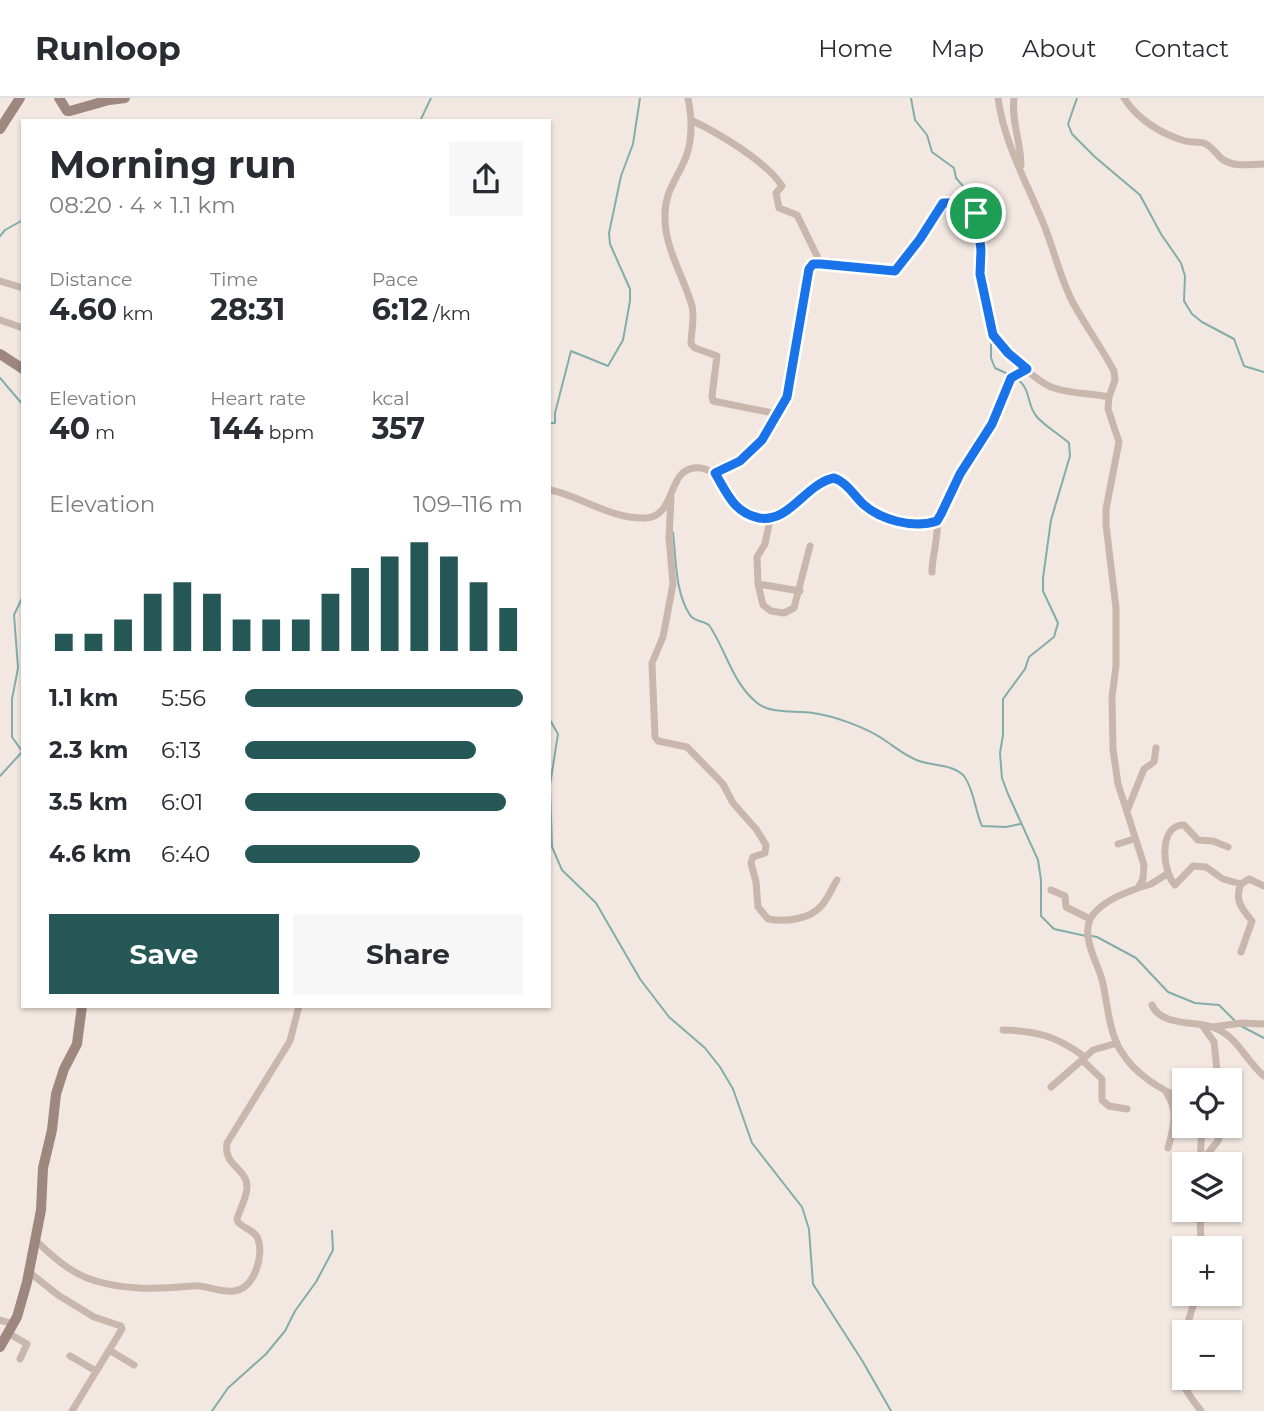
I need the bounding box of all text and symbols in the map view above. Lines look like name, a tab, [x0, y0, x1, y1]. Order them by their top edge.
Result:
text: Runloop	[35, 28, 181, 68]
text: Home	[818, 34, 893, 63]
text: Map	[931, 34, 984, 63]
text: About	[1022, 34, 1096, 63]
text: Contact	[1134, 34, 1229, 63]
text: Morning run	[49, 141, 297, 188]
button: share	[449, 142, 523, 216]
pin	[946, 183, 1006, 243]
text: 08:20 · 4 × 1.1 km	[49, 191, 236, 219]
icon: arrive	[957, 194, 995, 232]
text: Distance	[49, 268, 132, 291]
text: Time	[210, 268, 258, 291]
text: Pace	[372, 268, 418, 291]
text: 4.60	[49, 291, 117, 328]
text: 28:31	[210, 291, 285, 328]
text: 6:12	[372, 291, 428, 328]
text: km	[117, 302, 154, 325]
text: /km	[428, 302, 471, 325]
text: Elevation	[49, 387, 137, 410]
text: Heart rate	[210, 387, 306, 410]
text: kcal	[372, 387, 410, 410]
text: 40	[49, 410, 90, 447]
text: 144	[210, 410, 263, 447]
text: 357	[372, 410, 425, 447]
text: m	[90, 421, 115, 444]
text: bpm	[263, 421, 314, 444]
text: Elevation	[49, 490, 155, 518]
text: 109–116 m	[413, 490, 523, 518]
text: 1.1 km	[49, 684, 118, 712]
text: 5:56	[161, 684, 206, 712]
text: 2.3 km	[49, 736, 128, 764]
text: 6:13	[161, 736, 201, 764]
text: 3.5 km	[49, 788, 128, 816]
text: 6:01	[161, 788, 203, 816]
text: 4.6 km	[49, 840, 131, 868]
text: 6:40	[161, 840, 210, 868]
button: Save	[49, 914, 279, 994]
button: Share	[293, 914, 523, 994]
map controls	[1172, 1068, 1242, 1390]
button: locate	[1172, 1068, 1242, 1138]
button: layers	[1172, 1152, 1242, 1222]
button: +	[1172, 1236, 1242, 1306]
button: −	[1172, 1320, 1242, 1390]

